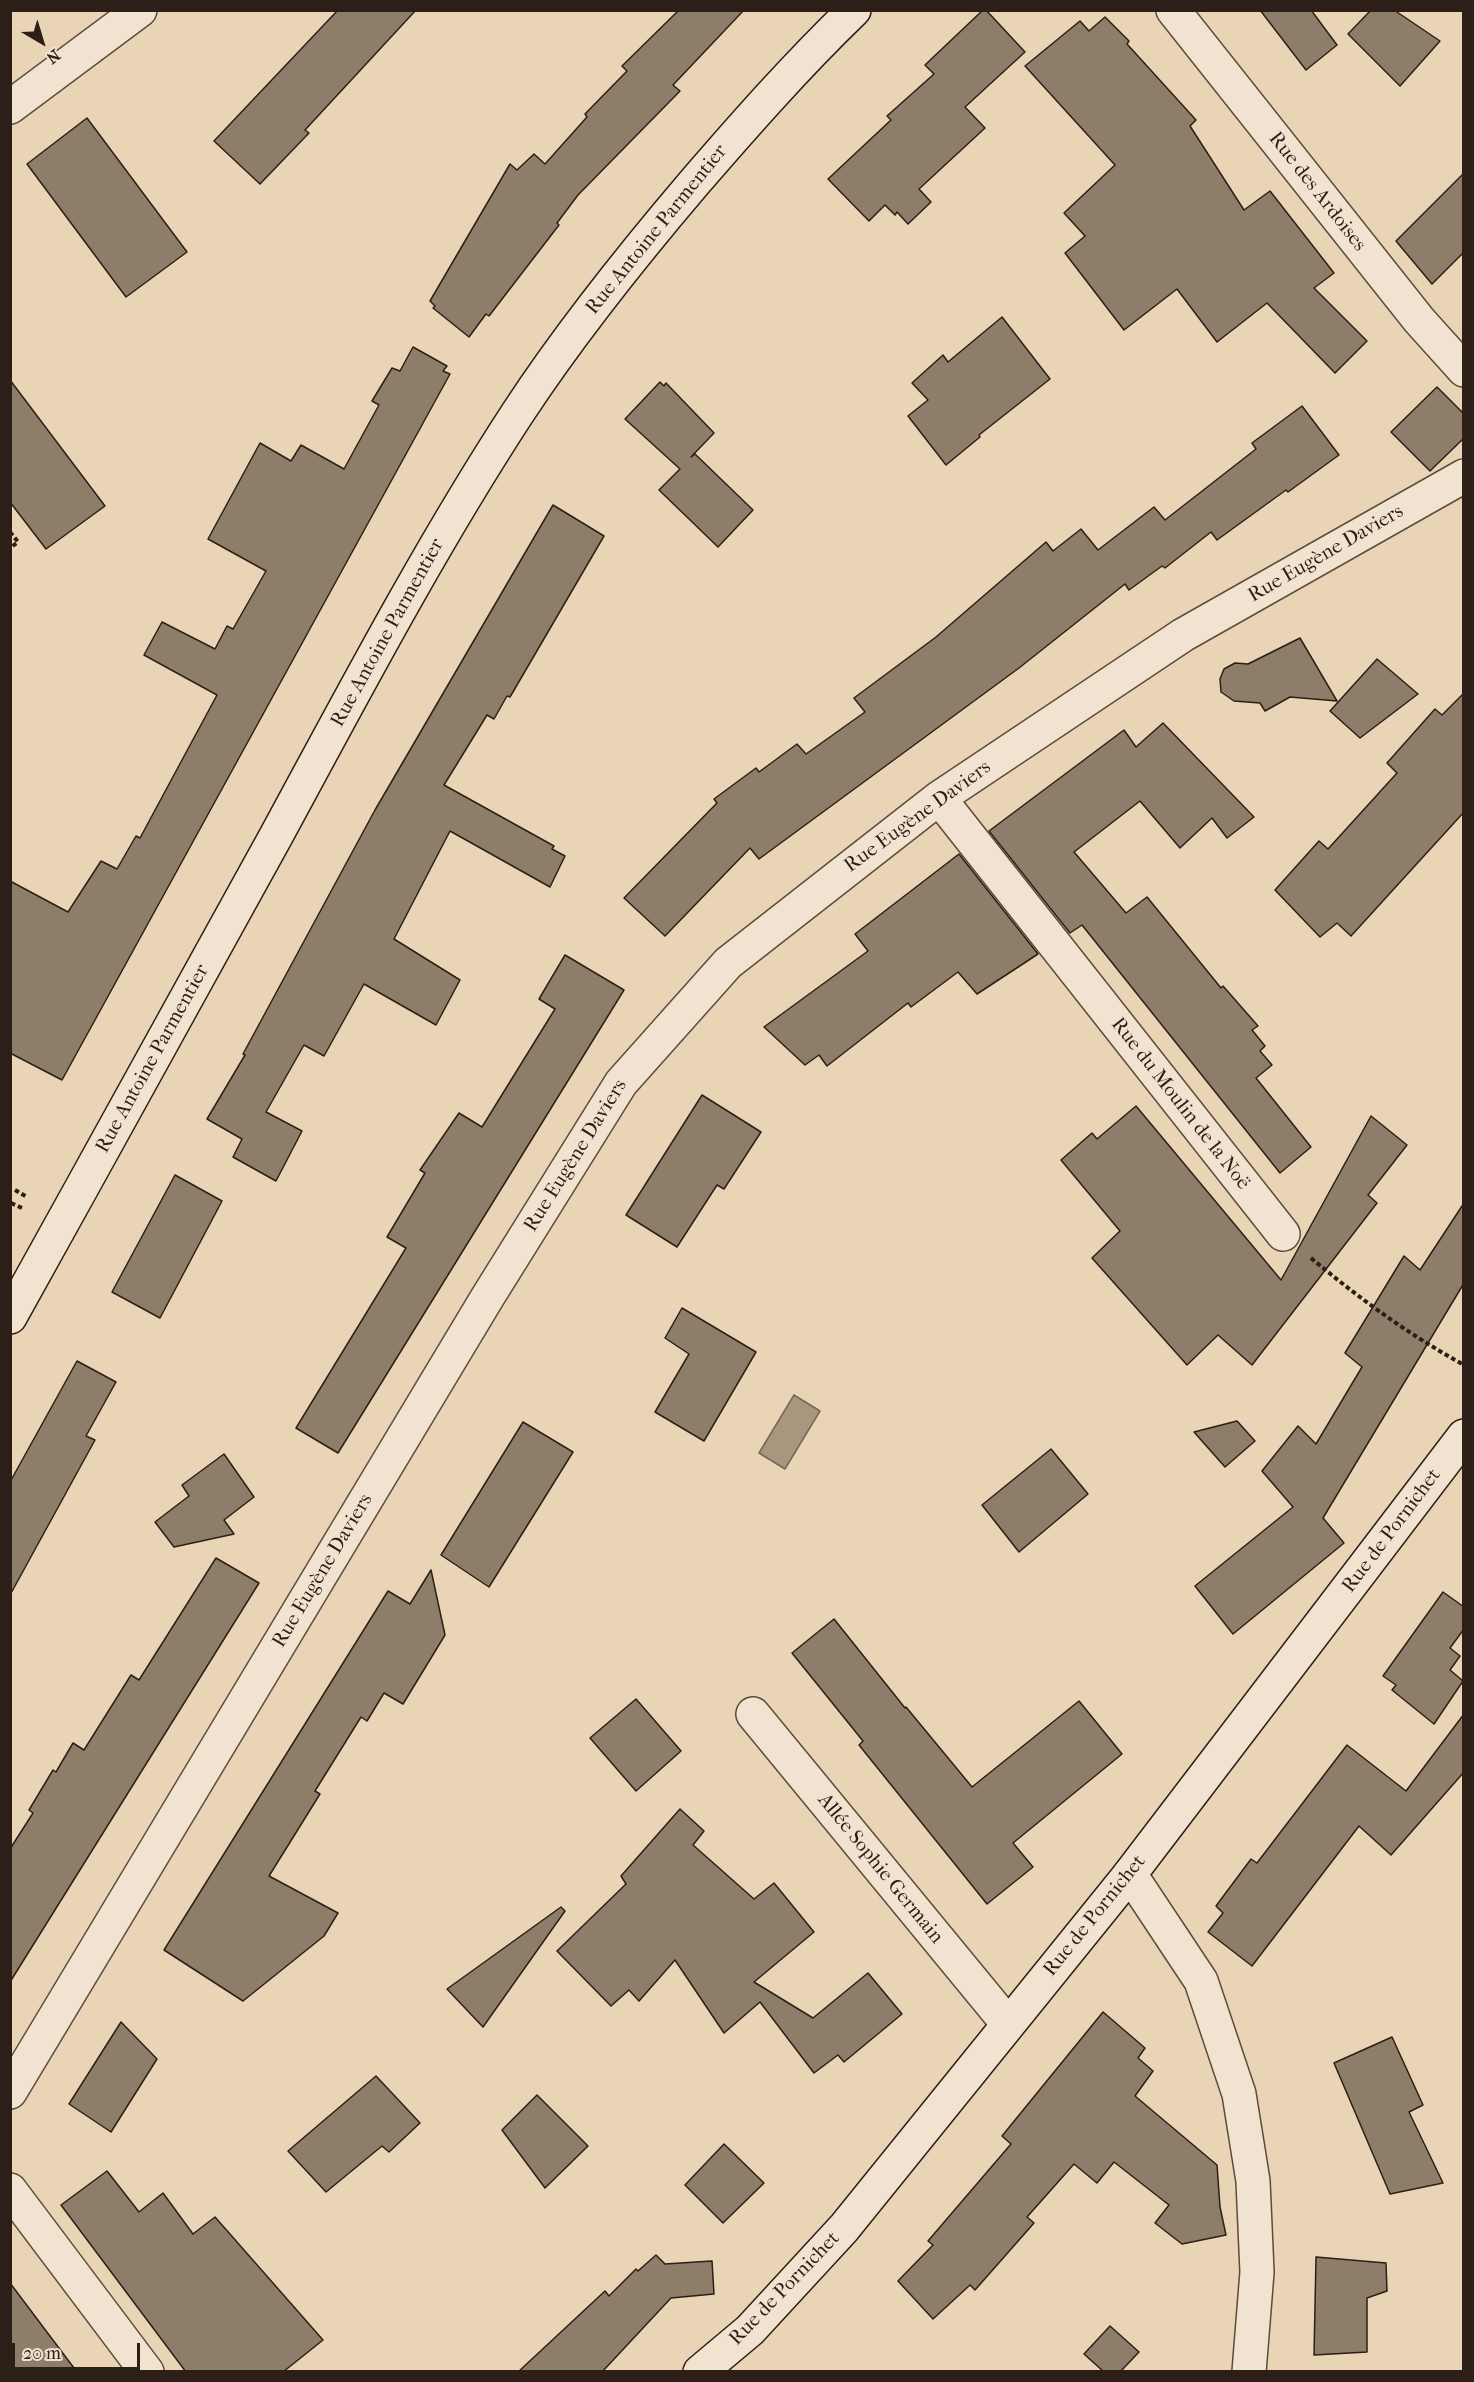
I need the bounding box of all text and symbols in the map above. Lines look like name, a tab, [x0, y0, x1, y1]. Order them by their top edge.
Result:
north arrow	[12, 12, 72, 72]
text: N	[43, 45, 64, 68]
street label: Rue des Ardoises	[1263, 128, 1371, 256]
street label: Rue Antoine Parmentier	[581, 140, 733, 320]
street label: Rue Eugène Daviers	[1244, 500, 1408, 608]
street label: Rue Antoine Parmentier	[326, 535, 450, 731]
street label: Rue Eugène Daviers	[840, 756, 996, 878]
street label: Rue Antoine Parmentier	[91, 961, 215, 1157]
street label: Rue du Moulin de la Noë	[1105, 1013, 1255, 1195]
street label: Rue Eugène Daviers	[519, 1075, 633, 1237]
street label: Rue de Pornichet	[1338, 1464, 1446, 1598]
street label: Rue Eugène Daviers	[268, 1490, 378, 1652]
street label: Allée Sophie Germain	[812, 1789, 948, 1949]
street label: Rue de Pornichet	[1039, 1851, 1151, 1981]
street label: Rue de Pornichet	[725, 2227, 845, 2351]
scale bar	[15, 2331, 142, 2369]
text: 20 m	[23, 2343, 61, 2364]

